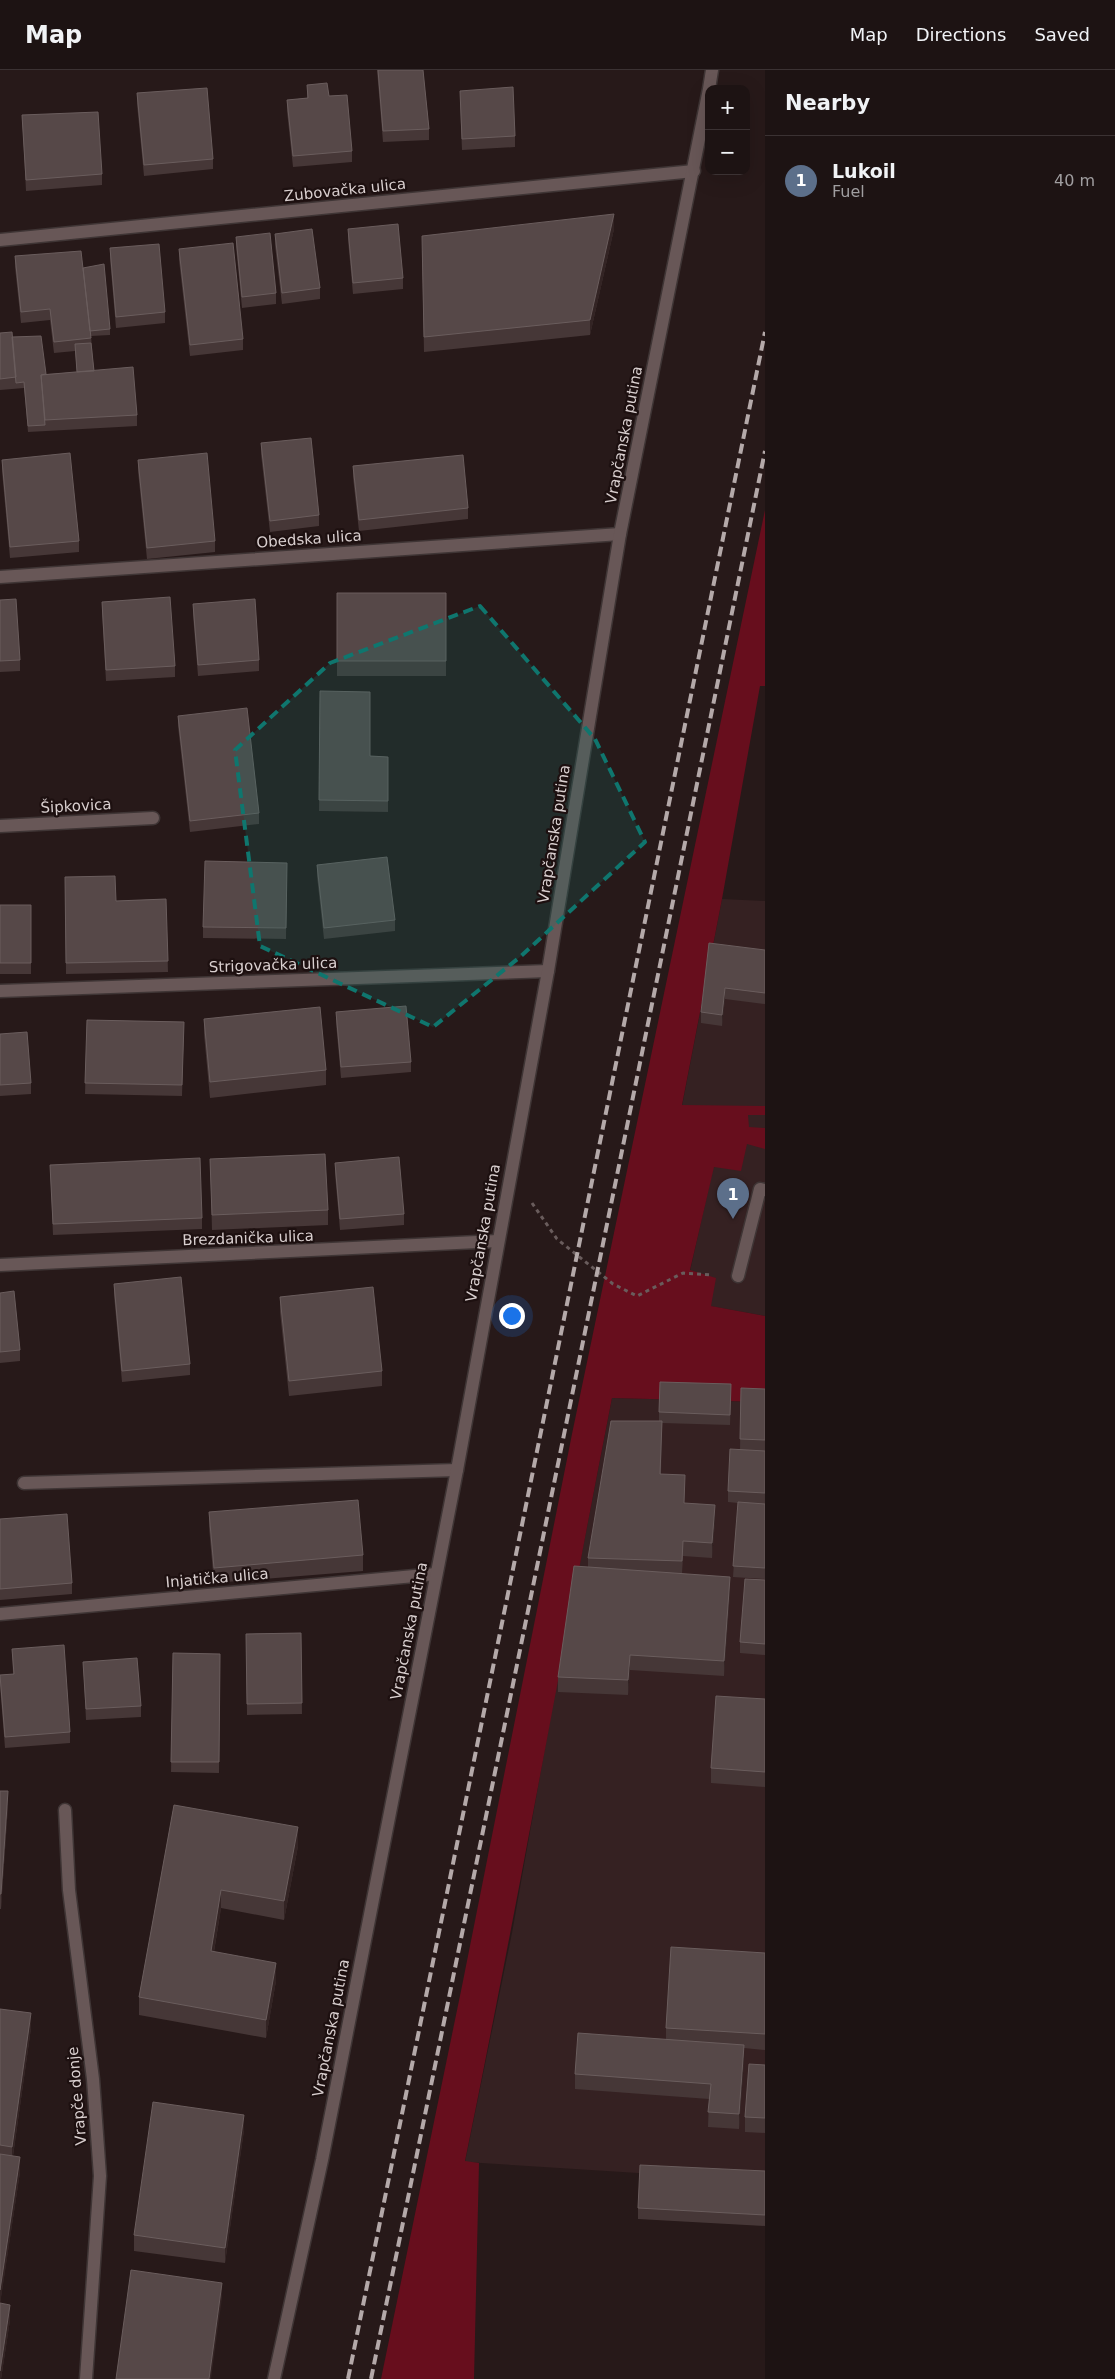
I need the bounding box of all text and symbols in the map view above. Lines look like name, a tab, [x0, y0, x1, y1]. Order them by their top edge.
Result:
text: Map	[25, 21, 82, 49]
text: Map	[850, 24, 888, 45]
text: Directions	[916, 24, 1006, 45]
text: Saved	[1034, 24, 1090, 45]
map controls	[705, 85, 750, 175]
button: +	[705, 85, 750, 130]
text: Nearby	[785, 91, 870, 115]
button: −	[705, 130, 750, 175]
text: Lukoil	[832, 160, 896, 182]
text: 1	[795, 171, 807, 190]
text: 40 m	[1054, 171, 1095, 190]
street label: Zubovačka ulica	[283, 175, 407, 205]
text: Fuel	[832, 182, 865, 201]
street label: Vrapčanska putina	[602, 365, 646, 505]
street label: Obedska ulica	[256, 526, 362, 552]
street label: Vrapčanska putina	[534, 763, 574, 905]
street label: Šipkovica	[40, 794, 112, 817]
street label: Strigovačka ulica	[209, 954, 337, 976]
street label: Vrapčanska putina	[462, 1162, 504, 1304]
pin: 1	[717, 1178, 749, 1219]
street label: Brezdanička ulica	[182, 1227, 314, 1249]
your location	[499, 1303, 525, 1329]
street label: Vrapčanska putina	[387, 1561, 431, 1701]
street label: Injatička ulica	[165, 1565, 269, 1591]
street label: Vrapčanska putina	[309, 1958, 353, 2098]
street label: Vrapče donje	[64, 2046, 90, 2146]

